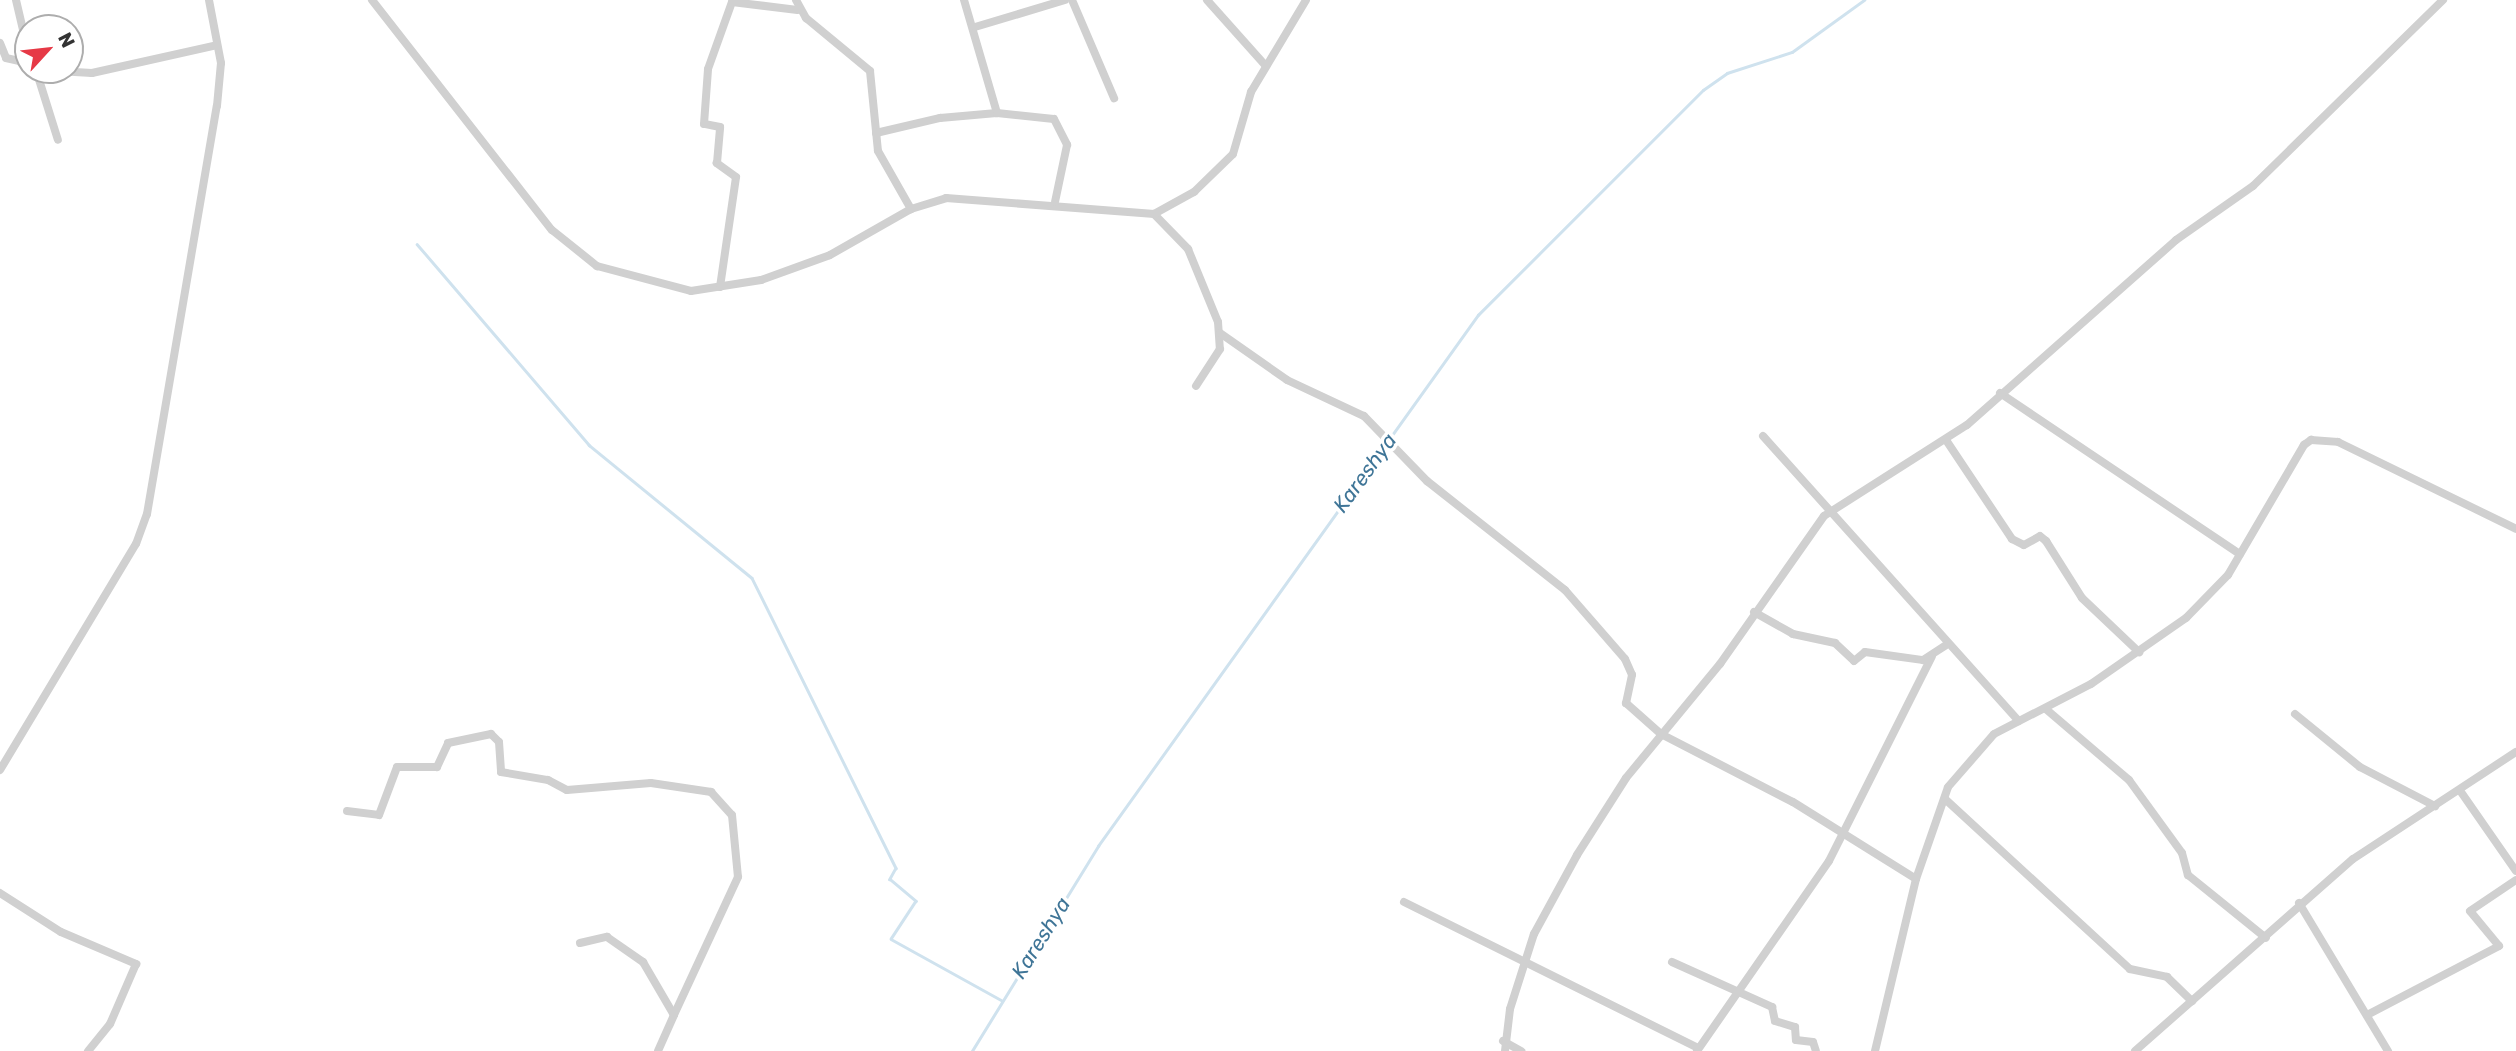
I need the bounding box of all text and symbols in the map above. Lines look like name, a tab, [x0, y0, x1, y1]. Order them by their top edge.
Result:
north arrow	[14, 14, 84, 84]
text: N	[53, 29, 80, 51]
water label: Kareshya	[1328, 429, 1402, 517]
water label: Kareshya	[1006, 893, 1076, 983]

